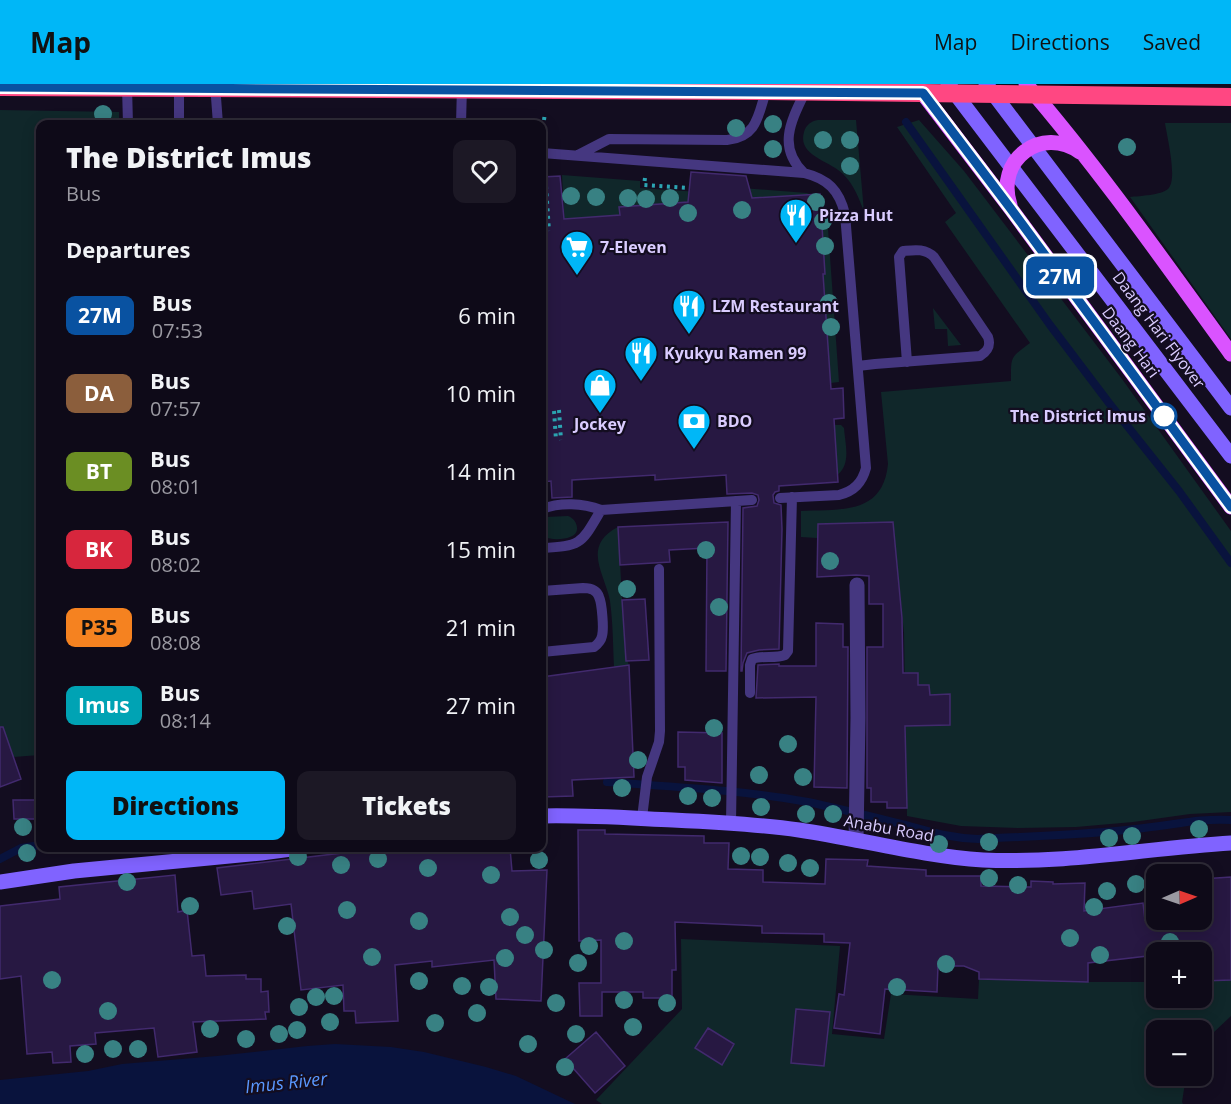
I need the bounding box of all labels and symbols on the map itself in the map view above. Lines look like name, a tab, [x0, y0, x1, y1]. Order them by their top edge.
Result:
restaurant icon: Pizza Hut	[778, 197, 814, 244]
place label: Pizza Hut	[819, 204, 893, 226]
supermarket icon: 7-Eleven	[559, 229, 595, 276]
place label: 7-Eleven	[600, 236, 667, 258]
line badge: 27M	[1026, 256, 1094, 296]
street label: Daang Hari Flyover	[1109, 268, 1209, 392]
restaurant icon: LZM Restaurant	[671, 288, 707, 335]
place label: LZM Restaurant	[712, 295, 839, 317]
street label: Daang Hari	[1098, 303, 1164, 381]
restaurant icon: Kyukyu Ramen 99	[623, 335, 659, 382]
place label: Kyukyu Ramen 99	[664, 342, 806, 364]
shop icon: Jockey	[582, 367, 618, 414]
bank icon: BDO	[676, 403, 712, 450]
marker: The District Imus	[1151, 403, 1177, 429]
place label: The District Imus	[1010, 405, 1146, 427]
place label: BDO	[717, 410, 752, 432]
place label: Jockey	[572, 413, 627, 435]
street label: Anabu Road	[842, 809, 936, 847]
north arrow	[1146, 864, 1212, 930]
water label: Imus River	[244, 1066, 329, 1098]

